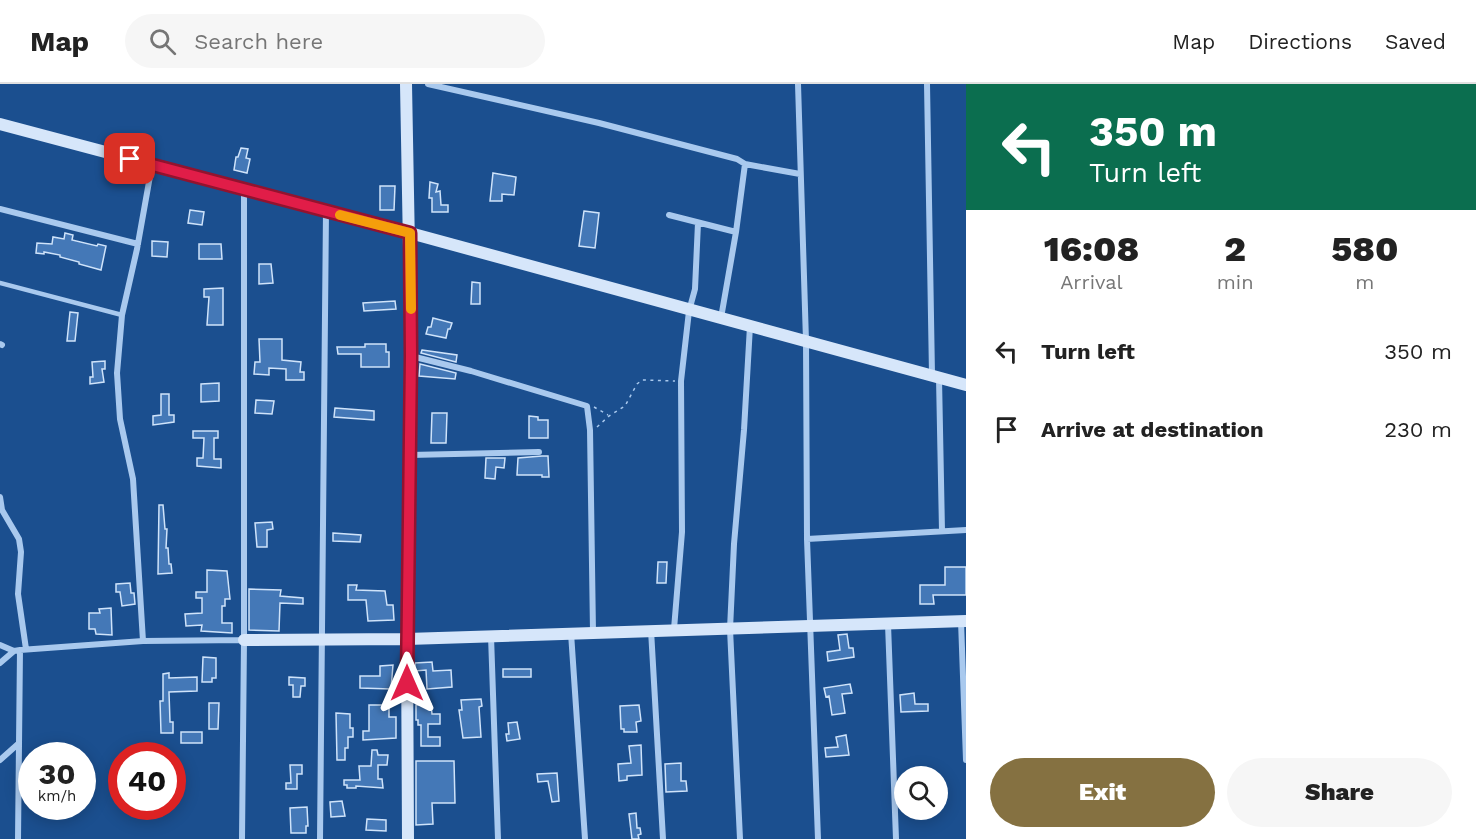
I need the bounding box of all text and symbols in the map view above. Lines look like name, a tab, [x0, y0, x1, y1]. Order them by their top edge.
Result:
search box	[125, 14, 545, 68]
text: Map	[30, 25, 89, 58]
icon: search	[146, 25, 179, 58]
text: Search here	[194, 29, 323, 54]
text: Map	[1172, 29, 1215, 54]
text: Directions	[1248, 29, 1352, 54]
text: Saved	[1385, 29, 1446, 54]
text: 350 m	[1089, 107, 1217, 156]
icon: left	[990, 108, 1068, 186]
pin	[104, 133, 155, 184]
icon: arrive	[113, 142, 146, 175]
text: Turn left	[1089, 157, 1201, 189]
text: 16:08	[1044, 228, 1139, 270]
text: 2	[1224, 228, 1246, 270]
text: 580	[1331, 228, 1398, 270]
text: Arrival	[1060, 270, 1123, 294]
text: min	[1217, 270, 1254, 294]
text: m	[1355, 270, 1374, 294]
icon: left	[990, 335, 1023, 368]
text: Turn left	[1041, 339, 1135, 364]
text: 350 m	[1384, 339, 1452, 364]
icon: arrive	[990, 413, 1023, 446]
text: Arrive at destination	[1041, 417, 1264, 442]
text: 230 m	[1384, 417, 1452, 442]
position arrow	[375, 651, 439, 715]
speed limit sign: 40	[108, 742, 186, 820]
text: 30	[38, 756, 76, 791]
button: Exit	[990, 758, 1215, 827]
button: Share	[1227, 758, 1452, 827]
map controls	[894, 766, 948, 820]
button: search	[894, 766, 948, 820]
text: km/h	[38, 787, 76, 805]

